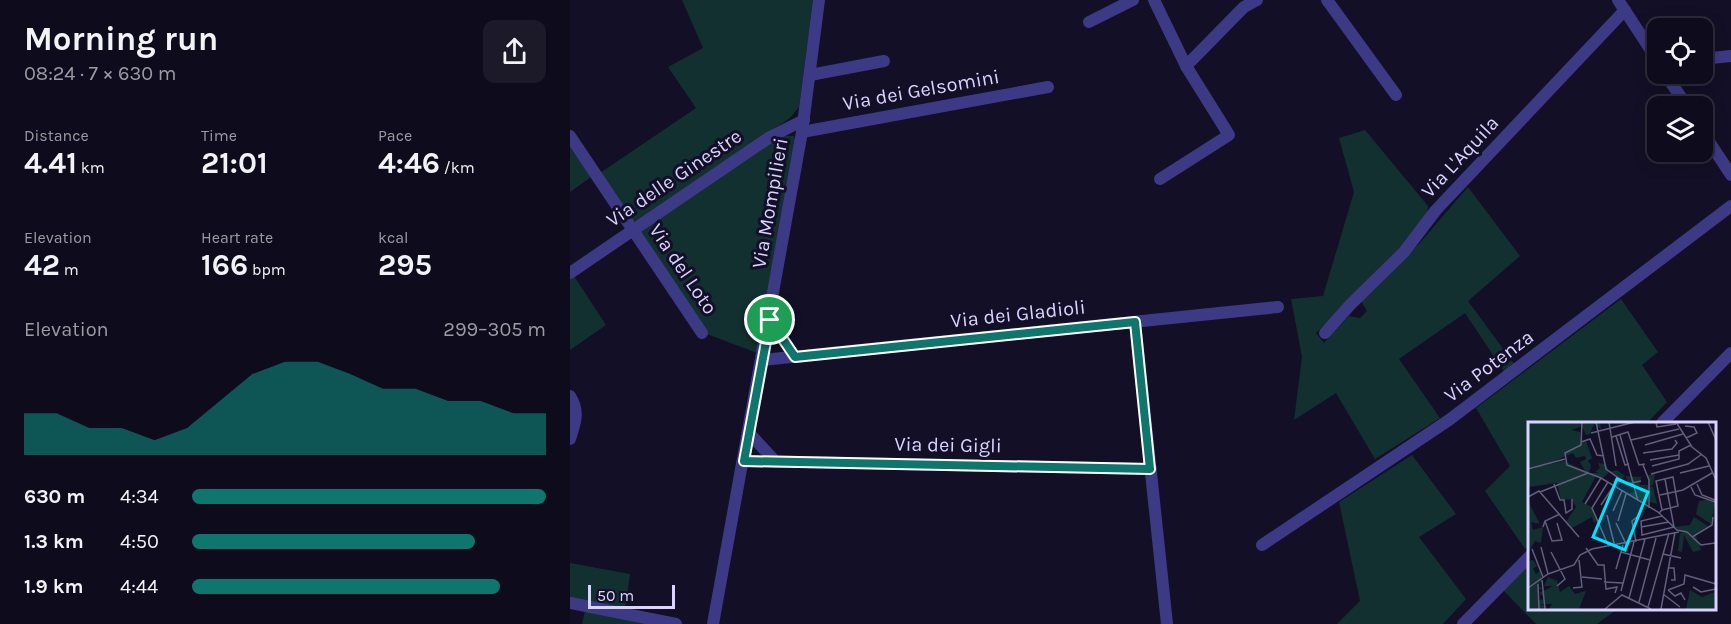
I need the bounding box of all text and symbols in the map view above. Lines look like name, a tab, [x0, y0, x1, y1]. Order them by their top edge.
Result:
map controls	[1647, 18, 1713, 162]
button: locate	[1647, 18, 1713, 84]
text: Morning run	[24, 20, 218, 58]
button: share	[483, 20, 546, 83]
text: 08:24 · 7 × 630 m	[24, 62, 177, 85]
street label: Via dei Gelsomini	[841, 65, 1001, 115]
button: layers	[1647, 96, 1713, 162]
street label: Via L'Aquila	[1417, 112, 1503, 202]
street label: Via delle Ginestre	[602, 124, 746, 232]
text: Distance	[24, 126, 89, 145]
text: Time	[201, 126, 237, 145]
text: Pace	[378, 126, 412, 145]
street label: Via Mompilieri	[747, 136, 793, 270]
text: 4.41	[24, 145, 77, 181]
text: 21:01	[201, 145, 268, 181]
text: 4:46	[378, 145, 440, 181]
text: km	[77, 158, 105, 177]
text: /km	[440, 158, 475, 177]
street label: Via del Loto	[644, 219, 722, 319]
text: Elevation	[24, 228, 92, 247]
text: Heart rate	[201, 228, 273, 247]
text: kcal	[378, 228, 409, 247]
text: 42	[24, 247, 60, 283]
text: 166	[201, 247, 248, 283]
text: 295	[378, 247, 432, 283]
text: m	[60, 260, 79, 279]
text: bpm	[248, 260, 286, 279]
pin	[744, 294, 795, 345]
street label: Via dei Gladioli	[949, 295, 1087, 333]
icon: arrive	[753, 303, 786, 336]
text: Elevation	[24, 318, 109, 341]
text: 299–305 m	[443, 318, 546, 341]
street label: Via Potenza	[1440, 325, 1538, 407]
inset map	[1528, 422, 1716, 609]
street label: Via dei Gigli	[894, 433, 1002, 457]
text: 630 m	[24, 485, 85, 508]
text: 4:34	[120, 485, 159, 508]
text: 1.3 km	[24, 530, 84, 553]
text: 4:50	[120, 530, 159, 553]
text: 1.9 km	[24, 575, 84, 598]
text: 4:44	[120, 575, 158, 598]
scale bar	[588, 582, 675, 610]
text: 50 m	[597, 586, 634, 605]

